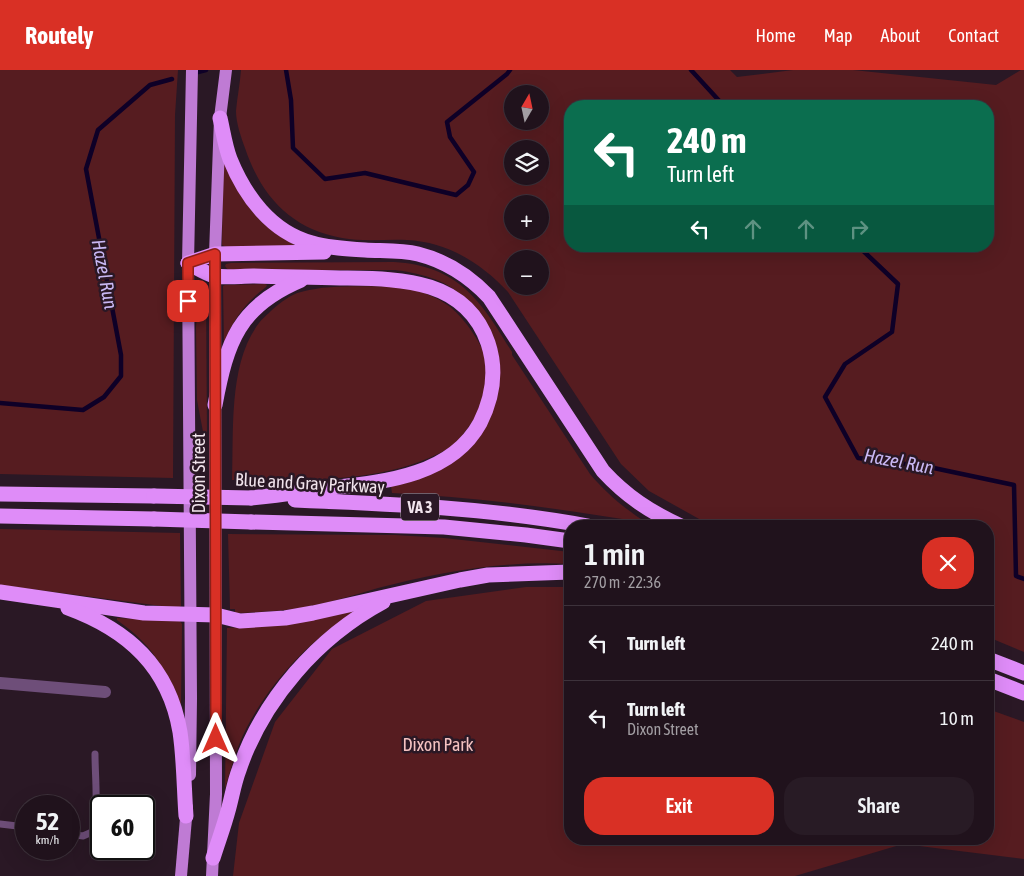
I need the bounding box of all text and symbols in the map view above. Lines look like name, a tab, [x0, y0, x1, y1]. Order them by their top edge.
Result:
text: Routely	[25, 22, 93, 49]
text: Home	[756, 25, 796, 46]
text: Map	[824, 25, 853, 46]
text: About	[881, 25, 920, 46]
text: Contact	[948, 25, 999, 46]
north arrow	[504, 85, 549, 130]
map controls	[504, 85, 549, 295]
icon: left	[584, 120, 649, 185]
text: 240 m	[667, 120, 746, 160]
button: layers	[504, 140, 549, 185]
text: Turn left	[667, 161, 734, 187]
button: +	[504, 195, 549, 240]
icon: left	[686, 215, 714, 243]
icon: ahead	[739, 215, 767, 243]
icon: ahead	[792, 215, 820, 243]
icon: right	[845, 215, 873, 243]
water label: Hazel Run	[87, 237, 123, 311]
button: −	[504, 250, 549, 295]
pin	[167, 280, 209, 322]
icon: arrive	[174, 287, 202, 315]
street label: Dixon Street	[188, 433, 209, 513]
water label: Hazel Run	[862, 443, 936, 479]
street label: Blue and Gray Parkway	[235, 469, 385, 497]
road number: VA 3	[401, 494, 439, 521]
text: 1 min	[584, 537, 645, 571]
button: close	[922, 537, 974, 589]
text: 270 m · 22:36	[584, 573, 661, 591]
icon: left	[584, 629, 612, 657]
text: Turn left	[627, 632, 685, 654]
text: 240 m	[931, 632, 974, 654]
text: Turn left	[627, 698, 685, 720]
icon: left	[584, 704, 612, 732]
text: 10 m	[940, 707, 974, 729]
position arrow	[189, 712, 241, 764]
text: Dixon Street	[627, 720, 699, 738]
park label: Dixon Park	[402, 734, 474, 755]
button: Exit	[584, 777, 774, 835]
button: Share	[784, 777, 974, 835]
speed limit sign: 60	[90, 795, 155, 860]
text: 52	[36, 807, 59, 835]
text: km/h	[36, 833, 59, 847]

